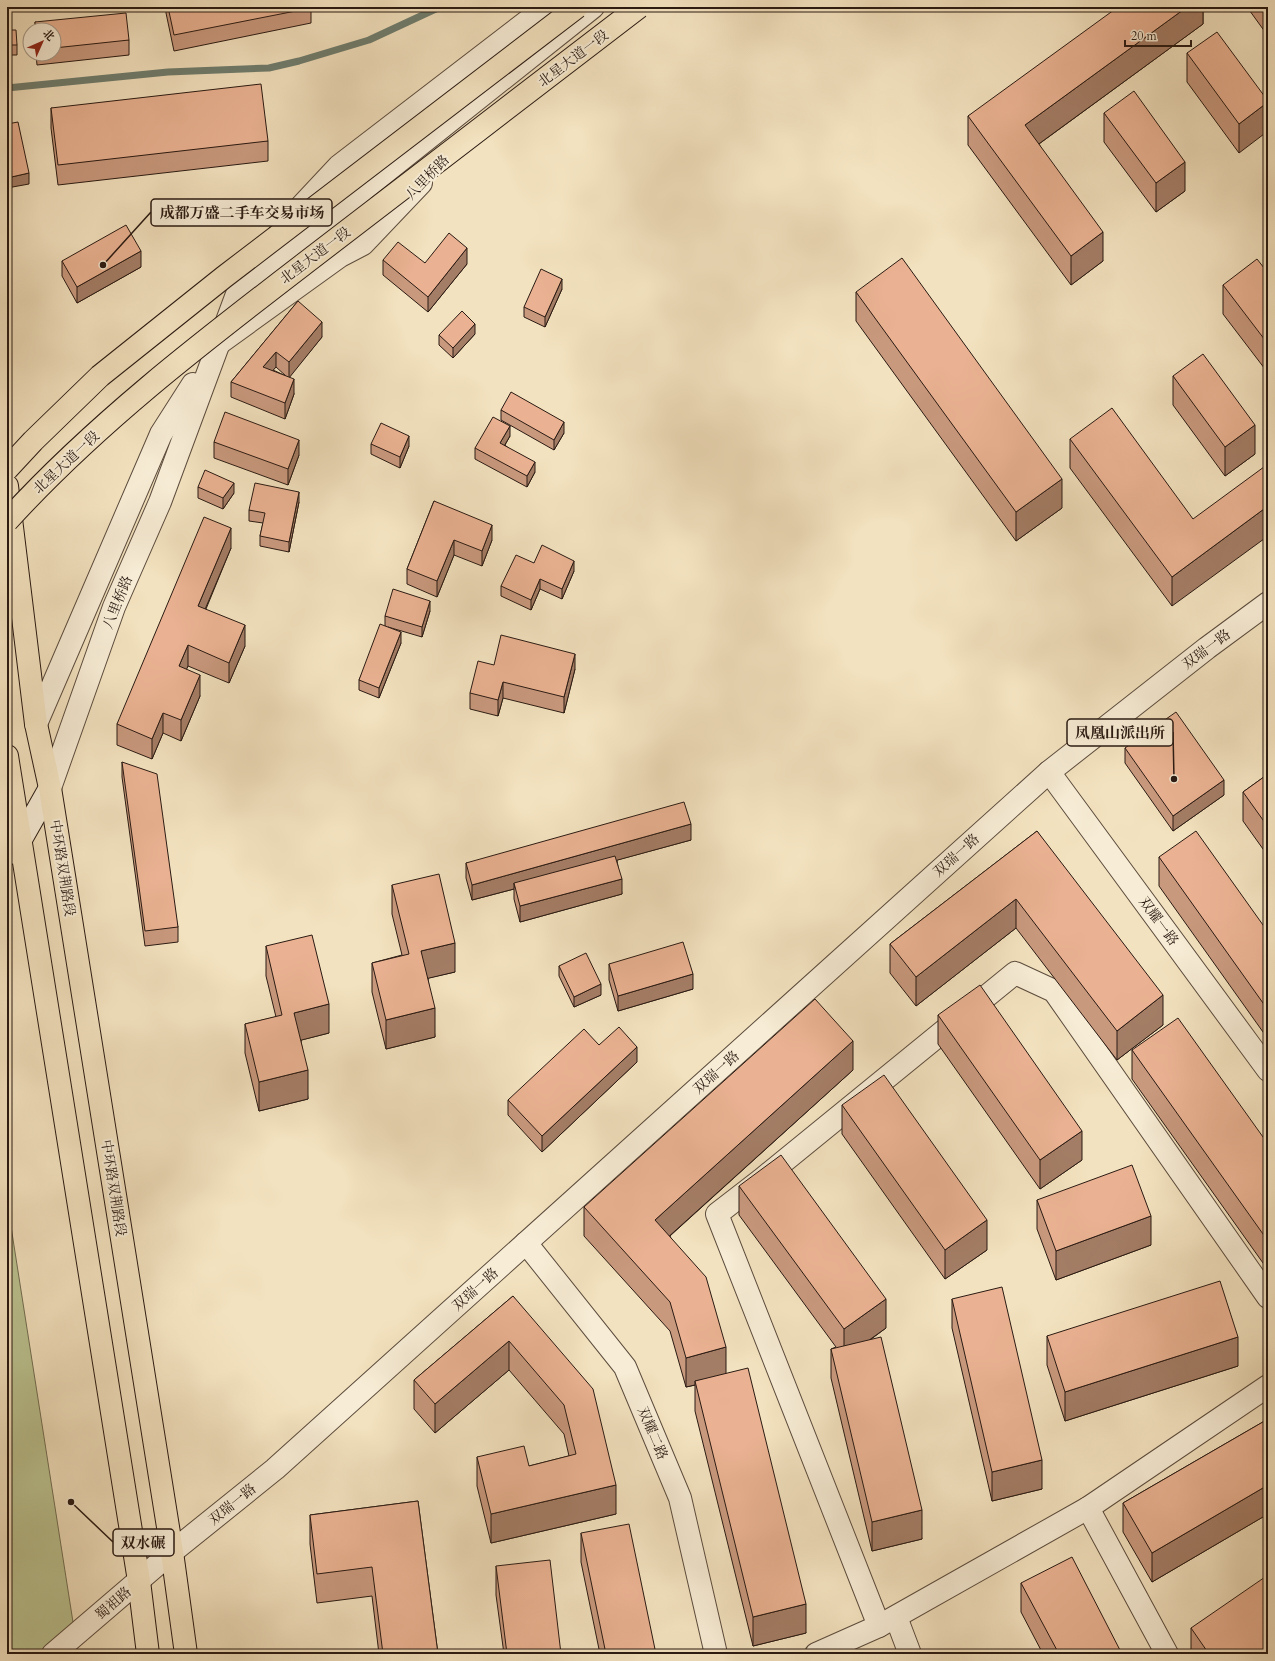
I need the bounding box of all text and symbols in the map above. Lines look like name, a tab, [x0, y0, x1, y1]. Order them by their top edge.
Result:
north arrow	[22, 22, 62, 62]
scale bar	[1125, 22, 1191, 48]
text: 北	[40, 26, 58, 44]
street label: 北星大道一段	[534, 26, 613, 91]
text: 20 m	[1131, 28, 1158, 44]
street label: 八里桥路	[401, 151, 454, 204]
callout: 成都万盛二手车交易市场	[151, 199, 332, 226]
text: 成都万盛二手车交易市场	[159, 203, 325, 223]
street label: 北星大道一段	[276, 223, 355, 288]
street label: 北星大道一段	[29, 427, 104, 498]
street label: 八里桥路	[98, 573, 137, 632]
street label: 双瑞一路	[1178, 625, 1234, 674]
callout: 凤凰山派出所	[1067, 719, 1173, 746]
text: 凤凰山派出所	[1075, 723, 1165, 743]
street label: 中环路双荆路段	[45, 818, 80, 918]
street label: 双瑞一路	[929, 830, 983, 881]
street label: 双耀一路	[1134, 893, 1183, 950]
street label: 双瑞一路	[689, 1047, 743, 1098]
street label: 中环路双荆路段	[96, 1138, 131, 1238]
street label: 双瑞一路	[448, 1264, 502, 1315]
street label: 双耀二路	[633, 1404, 672, 1463]
street label: 双瑞一路	[205, 1479, 260, 1529]
callout: 双水碾	[113, 1529, 174, 1556]
text: 双水碾	[120, 1533, 166, 1553]
street label: 蜀祖路	[91, 1582, 135, 1624]

